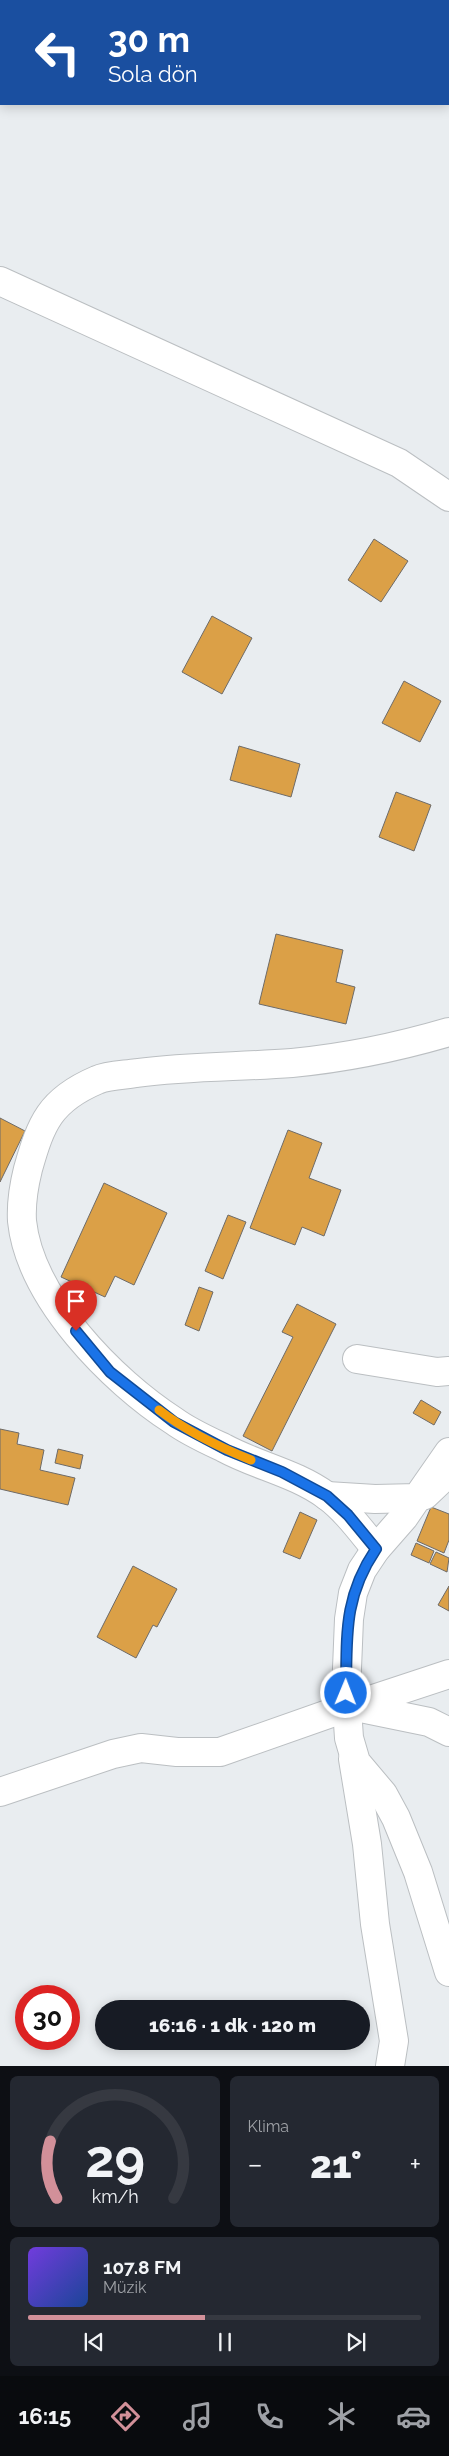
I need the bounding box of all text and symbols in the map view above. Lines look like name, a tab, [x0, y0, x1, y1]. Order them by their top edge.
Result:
text: 30 m	[108, 19, 190, 60]
icon: left	[25, 20, 90, 85]
text: Sola dön	[108, 61, 198, 87]
pin	[55, 1280, 97, 1331]
icon: arrive	[62, 1287, 90, 1315]
position arrow	[319, 1666, 371, 1718]
speed limit sign: 30	[15, 1985, 80, 2050]
text: 16:16 · 1 dk · 120 m	[149, 2014, 316, 2036]
text: Klima	[248, 2117, 289, 2136]
text: 29	[85, 2128, 145, 2189]
text: 21°	[310, 2142, 362, 2187]
text: −	[248, 2148, 263, 2181]
text: +	[409, 2148, 421, 2181]
text: km/h	[91, 2186, 138, 2207]
text: 107.8 FM	[103, 2256, 181, 2278]
text: Müzik	[103, 2278, 146, 2297]
icon: previous	[80, 2328, 108, 2356]
icon: pause	[211, 2328, 239, 2356]
icon: next	[342, 2328, 370, 2356]
icon: directions	[108, 2399, 143, 2434]
icon: music	[180, 2399, 215, 2434]
icon: phone	[252, 2399, 287, 2434]
icon: climate	[324, 2399, 359, 2434]
icon: car	[396, 2399, 431, 2434]
text: 16:15	[18, 2403, 71, 2429]

